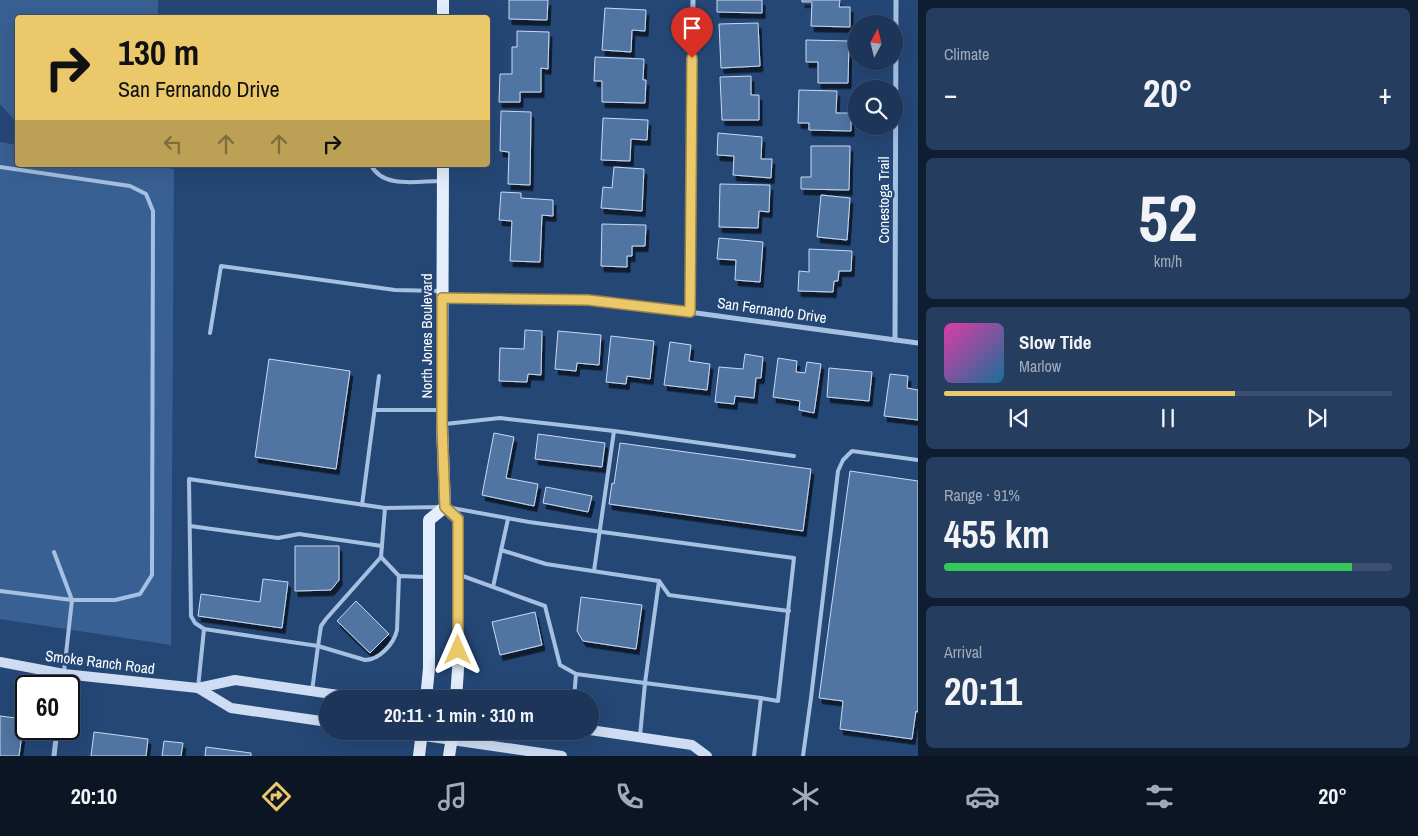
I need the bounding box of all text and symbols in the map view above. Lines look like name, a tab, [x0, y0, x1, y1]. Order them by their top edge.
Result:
pin	[671, 7, 713, 58]
icon: arrive	[678, 14, 706, 42]
north arrow	[848, 15, 902, 70]
map controls	[848, 15, 903, 135]
text: 130 m	[118, 29, 199, 76]
icon: right	[35, 35, 100, 100]
text: Climate	[944, 43, 989, 65]
text: 20°	[1143, 68, 1193, 119]
text: San Fernando Drive	[118, 74, 280, 104]
text: −	[944, 75, 957, 113]
text: +	[1379, 75, 1392, 113]
button: search	[848, 80, 903, 135]
icon: left	[159, 130, 187, 158]
icon: ahead	[212, 130, 240, 158]
icon: ahead	[265, 130, 293, 158]
icon: right	[318, 130, 346, 158]
street label: Conestoga Trail	[873, 157, 894, 243]
text: 52	[1138, 174, 1198, 261]
text: km/h	[1154, 250, 1182, 272]
street label: North Jones Boulevard	[416, 273, 437, 399]
street label: San Fernando Drive	[716, 292, 828, 328]
text: Slow Tide	[1019, 329, 1091, 355]
text: Marlow	[1019, 355, 1061, 377]
icon: previous	[1005, 404, 1033, 432]
icon: pause	[1154, 404, 1182, 432]
icon: next	[1303, 404, 1331, 432]
text: Range · 91%	[944, 484, 1020, 506]
text: 455 km	[944, 509, 1050, 560]
position arrow	[431, 623, 483, 675]
text: Arrival	[944, 641, 982, 663]
street label: Smoke Ranch Road	[44, 645, 156, 679]
text: 20:11	[944, 666, 1022, 717]
speed limit sign: 60	[15, 675, 80, 740]
text: 20:11 · 1 min · 310 m	[384, 702, 534, 728]
icon: directions	[259, 779, 294, 814]
icon: music	[435, 779, 470, 814]
icon: phone	[612, 779, 647, 814]
icon: climate	[788, 779, 823, 814]
icon: car	[965, 779, 1000, 814]
icon: filters	[1142, 779, 1177, 814]
text: 20:10	[71, 781, 117, 811]
text: 20°	[1318, 781, 1347, 811]

